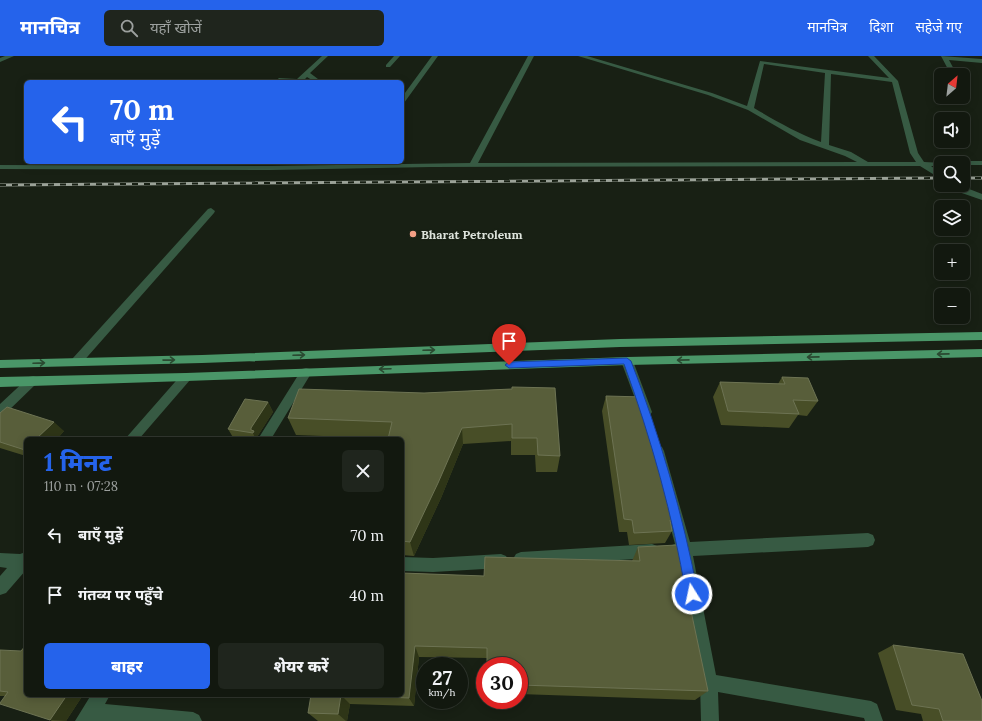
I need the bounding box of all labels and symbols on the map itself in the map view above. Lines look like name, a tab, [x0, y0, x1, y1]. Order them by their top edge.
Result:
north arrow	[934, 68, 970, 104]
place label: Bharat Petroleum	[421, 227, 523, 242]
marker: Bharat Petroleum	[408, 229, 418, 239]
pin	[492, 324, 526, 365]
one-way arrow	[422, 347, 435, 354]
one-way arrow	[937, 350, 950, 358]
one-way arrow	[292, 352, 305, 359]
one-way arrow	[807, 353, 820, 361]
one-way arrow	[162, 356, 175, 363]
one-way arrow	[677, 356, 690, 364]
one-way arrow	[32, 359, 45, 366]
one-way arrow	[379, 366, 392, 373]
position arrow	[671, 573, 713, 615]
speed limit sign: 30	[476, 657, 528, 709]

